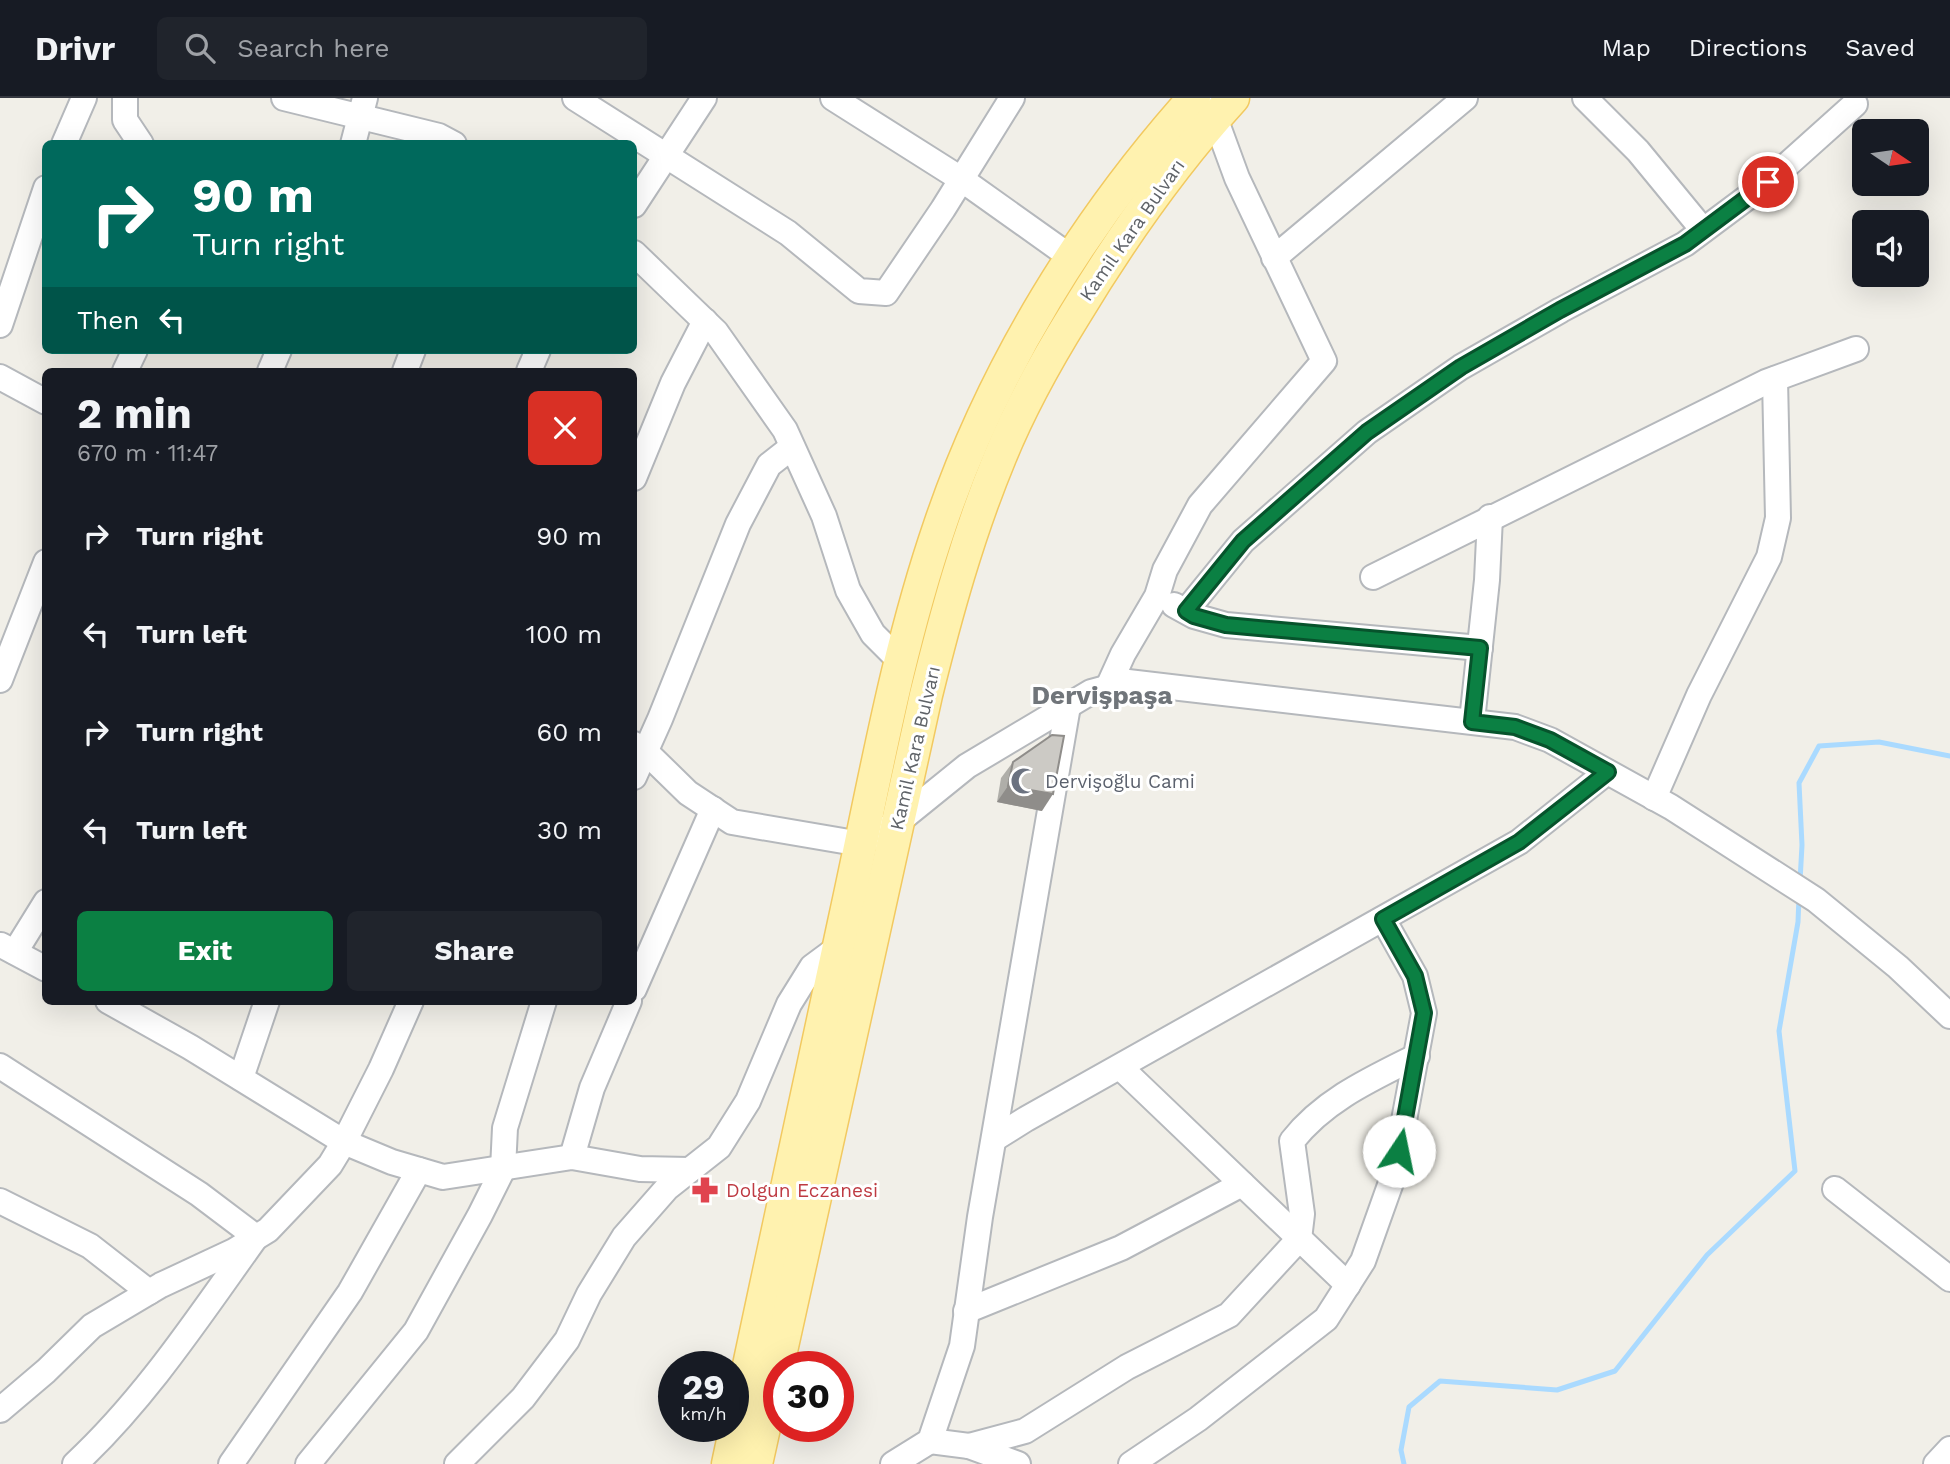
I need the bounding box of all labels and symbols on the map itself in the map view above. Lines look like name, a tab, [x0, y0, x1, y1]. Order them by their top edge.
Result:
north arrow	[1852, 119, 1928, 196]
pin	[1738, 152, 1798, 212]
street label: Kamil Kara Bulvarı	[1074, 155, 1190, 305]
street label: Kamil Kara Bulvarı	[885, 664, 945, 832]
district label: Dervişpaşa	[1031, 680, 1173, 710]
mosque icon: Dervişoğlu Cami	[1009, 766, 1039, 796]
place label: Dervişoğlu Cami	[1045, 770, 1195, 793]
position arrow	[1362, 1114, 1436, 1188]
pharmacy icon: Dolgun Eczanesi	[690, 1175, 720, 1205]
place label: Dolgun Eczanesi	[726, 1179, 878, 1202]
speed limit sign: 30	[763, 1351, 854, 1442]

